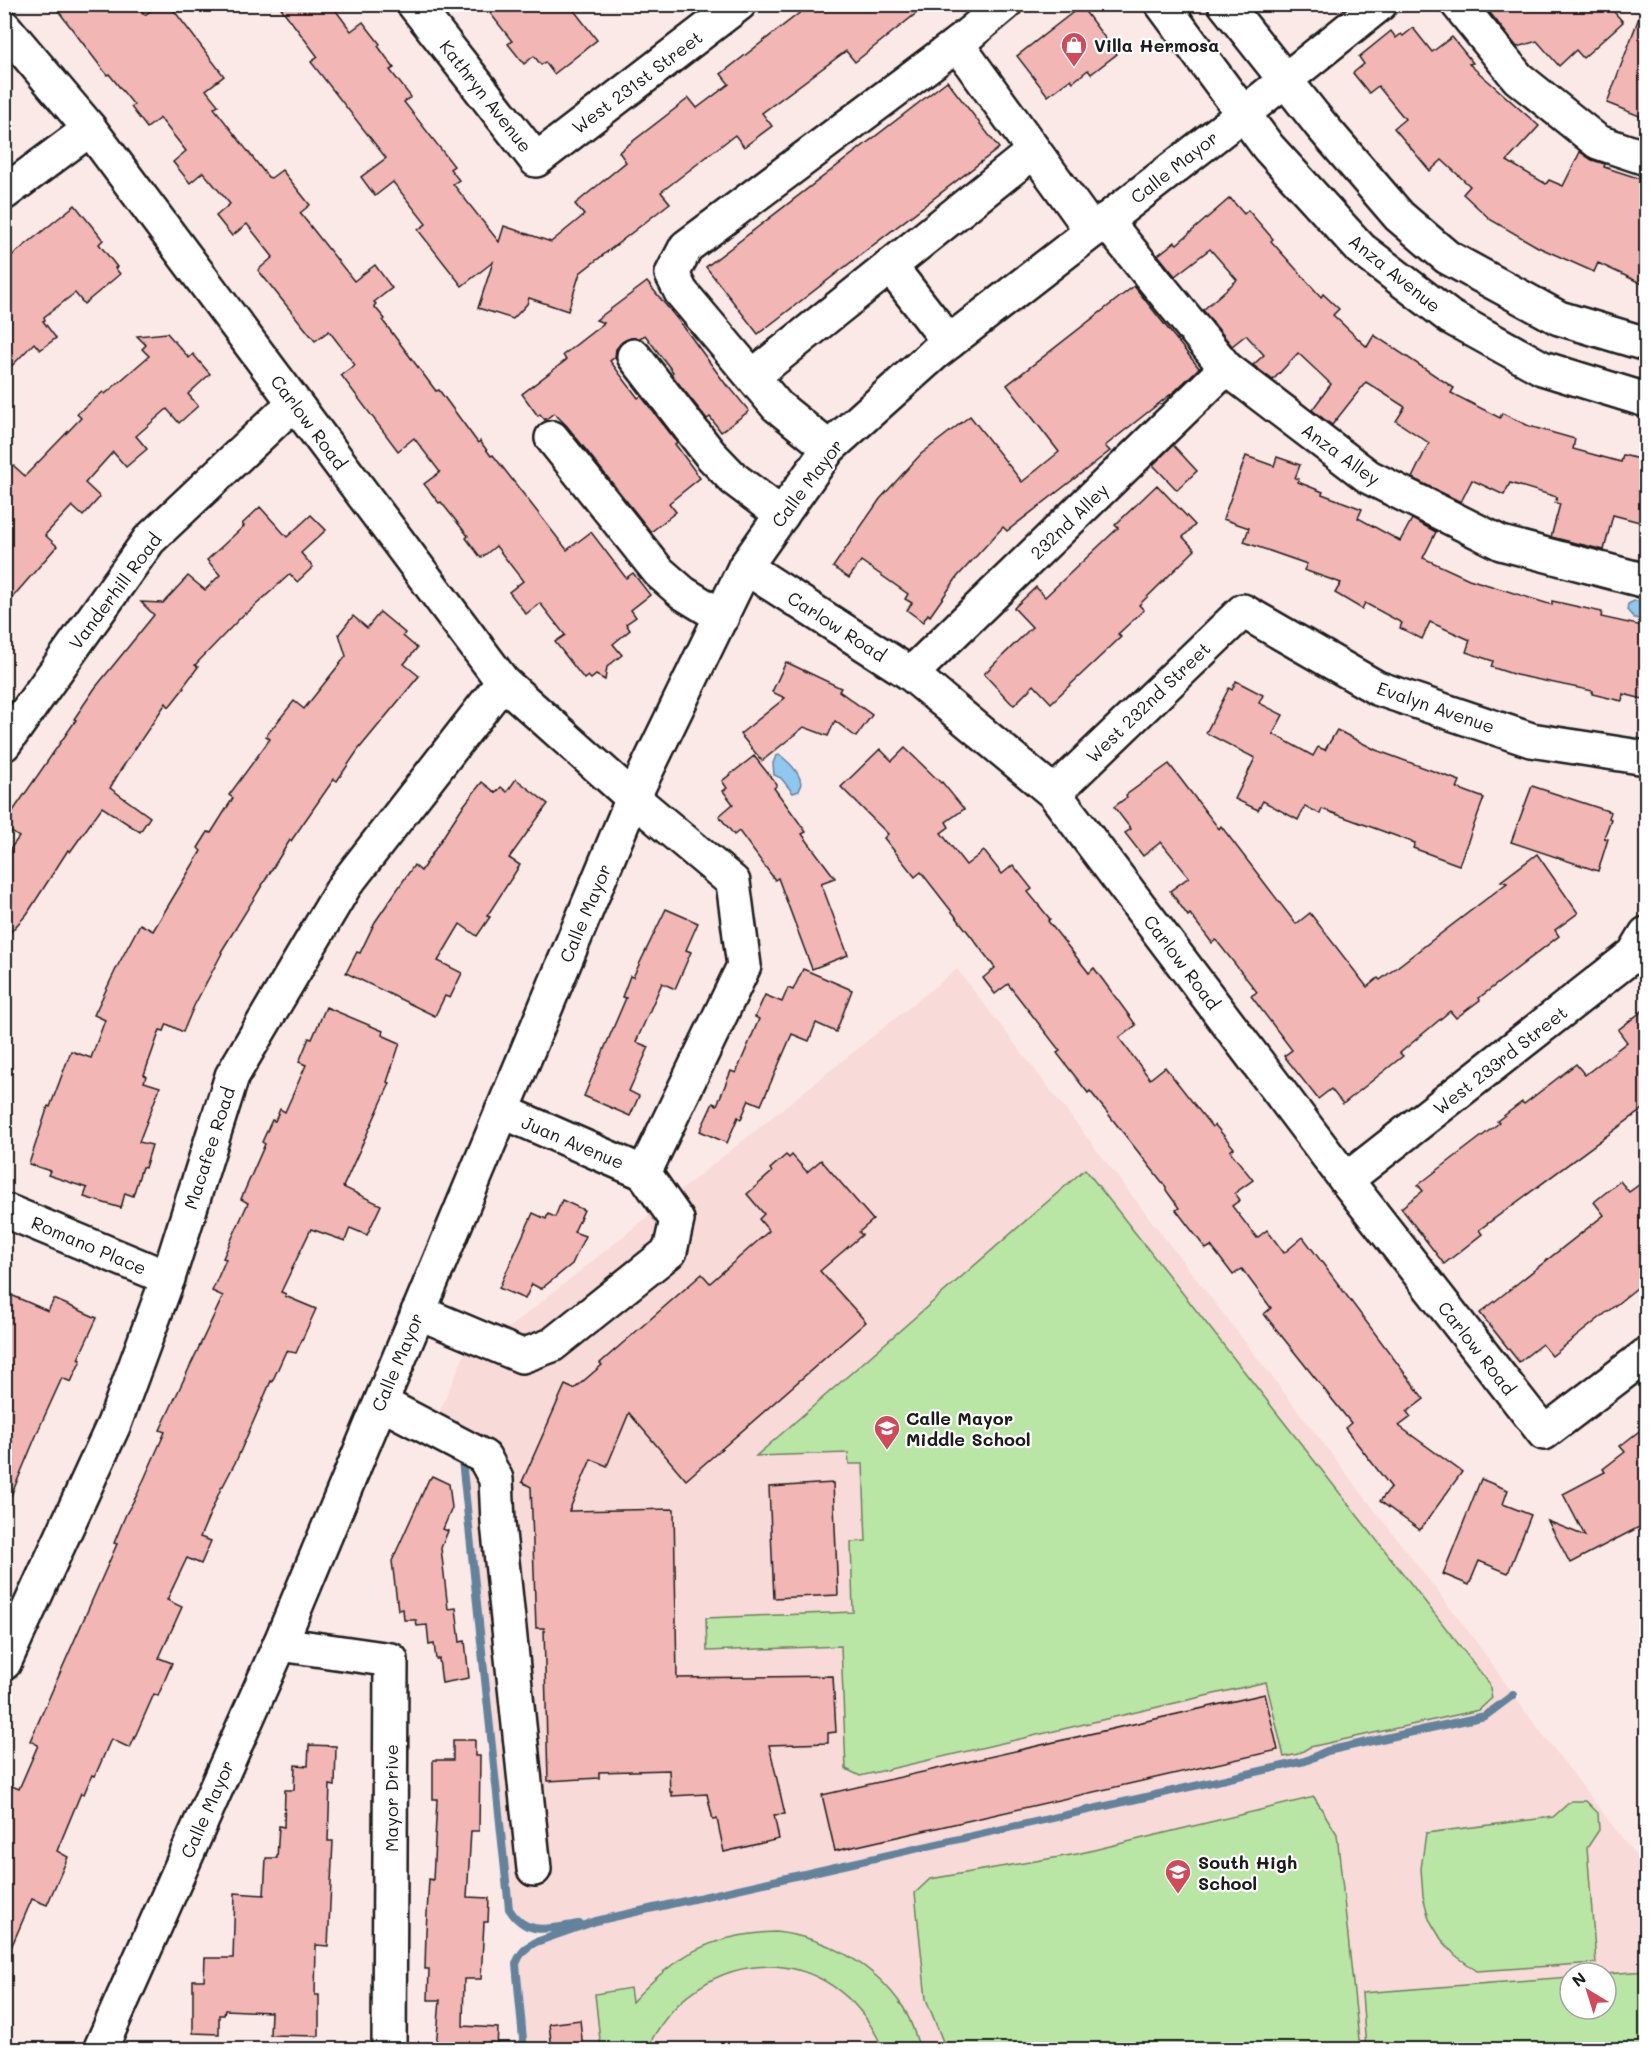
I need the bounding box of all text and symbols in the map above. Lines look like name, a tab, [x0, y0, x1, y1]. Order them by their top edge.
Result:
street label: West 231st Street	[567, 25, 707, 139]
shop icon: Villa Hermosa	[1059, 30, 1089, 68]
place label: Villa Hermosa	[1094, 33, 1219, 57]
street label: Kathryn Avenue	[434, 35, 538, 157]
street label: Calle Mayor	[1125, 125, 1223, 209]
street label: Anza Avenue	[1344, 229, 1446, 317]
street label: Carlow Road	[265, 370, 353, 474]
street label: Anza Alley	[1297, 417, 1385, 491]
street label: Calle Mayor	[766, 434, 848, 532]
street label: 232nd Alley	[1025, 478, 1113, 564]
street label: Vanderhill Road	[63, 528, 167, 654]
street label: Carlow Road	[783, 585, 891, 667]
street label: West 232nd Street	[1081, 636, 1215, 768]
street label: Evalyn Avenue	[1374, 676, 1498, 738]
street label: Calle Mayor	[554, 860, 616, 966]
street label: Carlow Road	[1138, 910, 1226, 1014]
street label: West 233rd Street	[1428, 1000, 1572, 1120]
street label: Macafee Road	[178, 1084, 240, 1212]
street label: Juan Avenue	[518, 1110, 628, 1174]
street label: Romano Place	[28, 1210, 150, 1280]
street label: Carlow Road	[1433, 1296, 1521, 1400]
street label: Calle Mayor	[366, 1309, 428, 1415]
place label: Calle Mayor Middle School	[906, 1406, 1031, 1451]
school or university icon: Calle Mayor Middle School	[872, 1413, 902, 1451]
street label: Mayor Drive	[379, 1744, 403, 1852]
street label: Calle Mayor	[175, 1756, 239, 1862]
place label: South High School	[1198, 1850, 1297, 1895]
school or university icon: South High School	[1163, 1857, 1193, 1895]
north arrow	[1558, 1961, 1618, 2021]
text: N	[1567, 1967, 1590, 1991]

